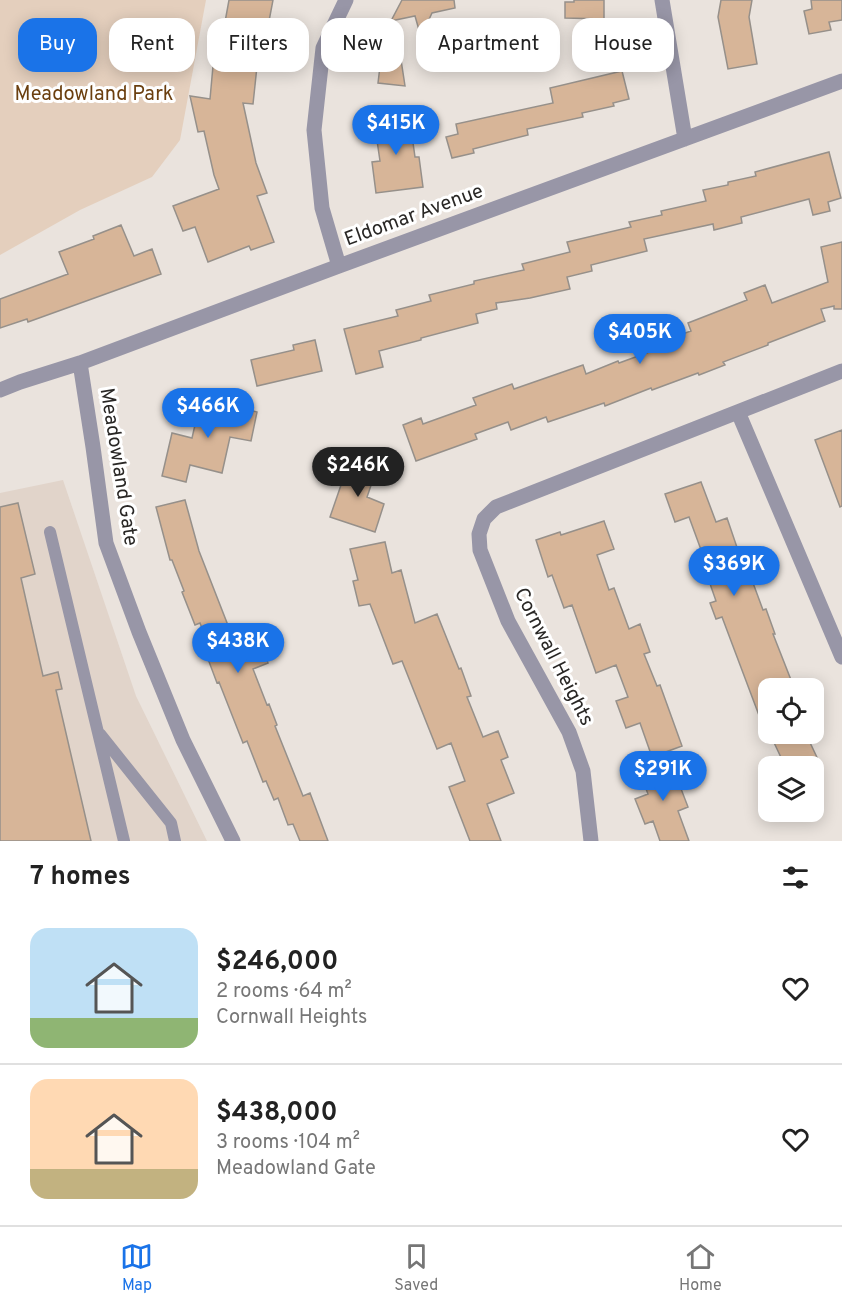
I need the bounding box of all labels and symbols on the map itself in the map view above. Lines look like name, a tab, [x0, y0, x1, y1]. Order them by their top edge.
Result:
park label: Meadowland Park	[15, 82, 173, 108]
pin: $415K	[354, 105, 438, 156]
street label: Eldomar Avenue	[341, 179, 487, 253]
pin: $405K	[598, 314, 682, 365]
street label: Meadowland Gate	[93, 386, 143, 548]
pin: $466K	[166, 388, 250, 439]
pin: $246K	[316, 447, 400, 498]
pin: $369K	[692, 546, 776, 597]
street label: Cornwall Heights	[507, 584, 599, 730]
pin: $438K	[196, 623, 280, 674]
pin: $291K	[621, 751, 705, 802]

